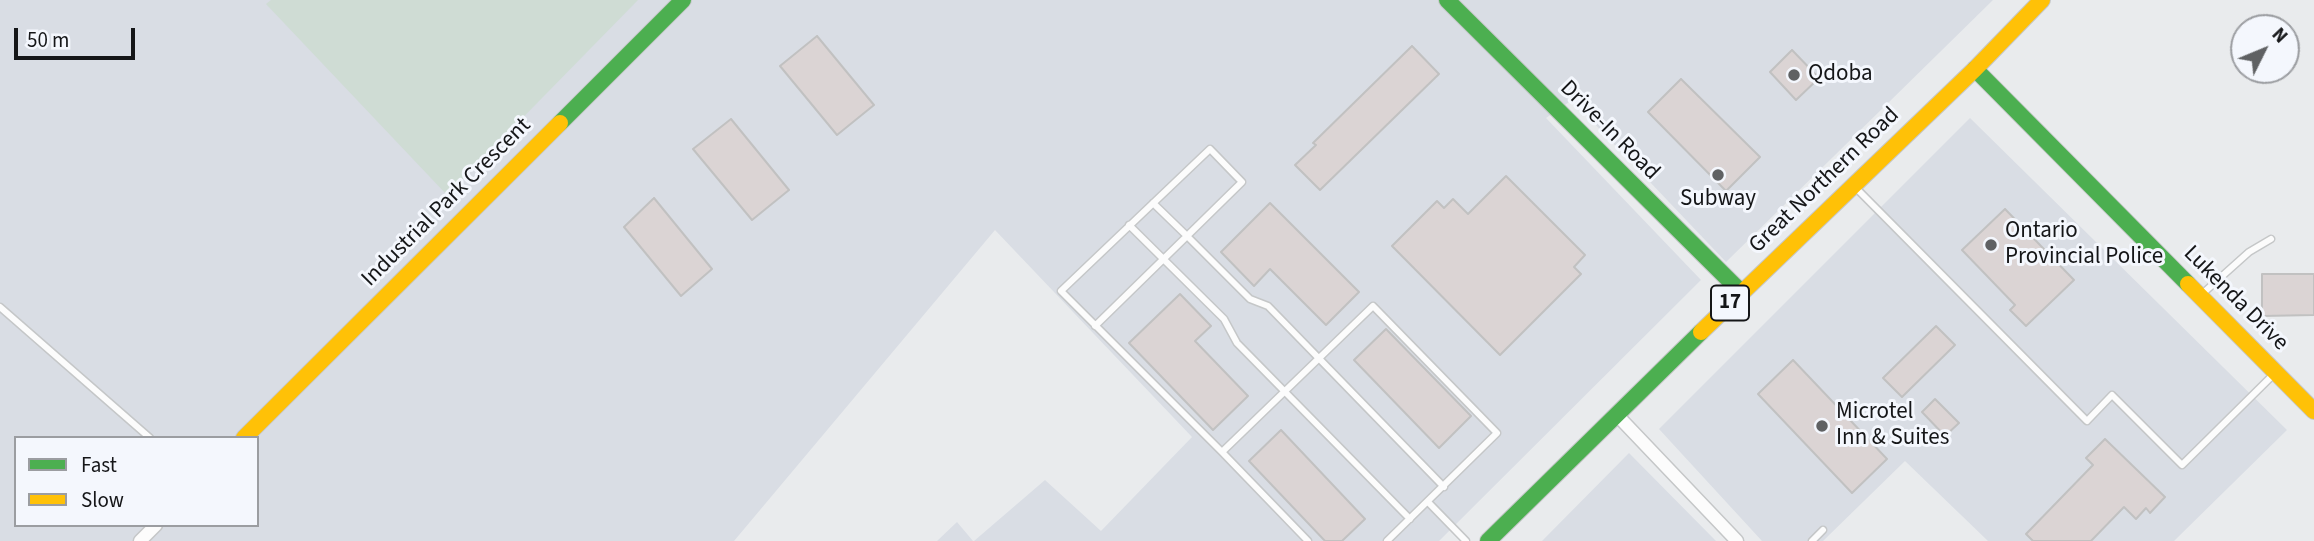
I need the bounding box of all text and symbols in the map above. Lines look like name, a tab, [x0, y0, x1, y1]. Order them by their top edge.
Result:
scale bar	[18, 14, 138, 58]
north arrow	[2230, 14, 2300, 84]
text: N	[2265, 22, 2293, 50]
text: 50 m	[27, 25, 69, 55]
place label: Qdoba	[1808, 61, 1872, 89]
marker: Qdoba	[1786, 67, 1802, 83]
street label: Drive-In Road	[1553, 75, 1665, 187]
street label: Great Northern Road	[1744, 102, 1906, 260]
street label: Industrial Park Crescent	[357, 113, 537, 293]
marker: Subway	[1710, 167, 1726, 183]
place label: Subway	[1680, 186, 1756, 214]
place label: Ontario Provincial Police	[2005, 218, 2163, 272]
marker: Ontario Provincial Police	[1983, 237, 1999, 253]
street label: Lukenda Drive	[2177, 241, 2293, 357]
road number: 17	[1711, 286, 1749, 320]
place label: Microtel Inn & Suites	[1836, 399, 1949, 453]
marker: Microtel Inn & Suites	[1814, 418, 1830, 434]
legend	[14, 436, 259, 527]
text: Fast	[81, 450, 117, 480]
text: Slow	[81, 485, 124, 515]

